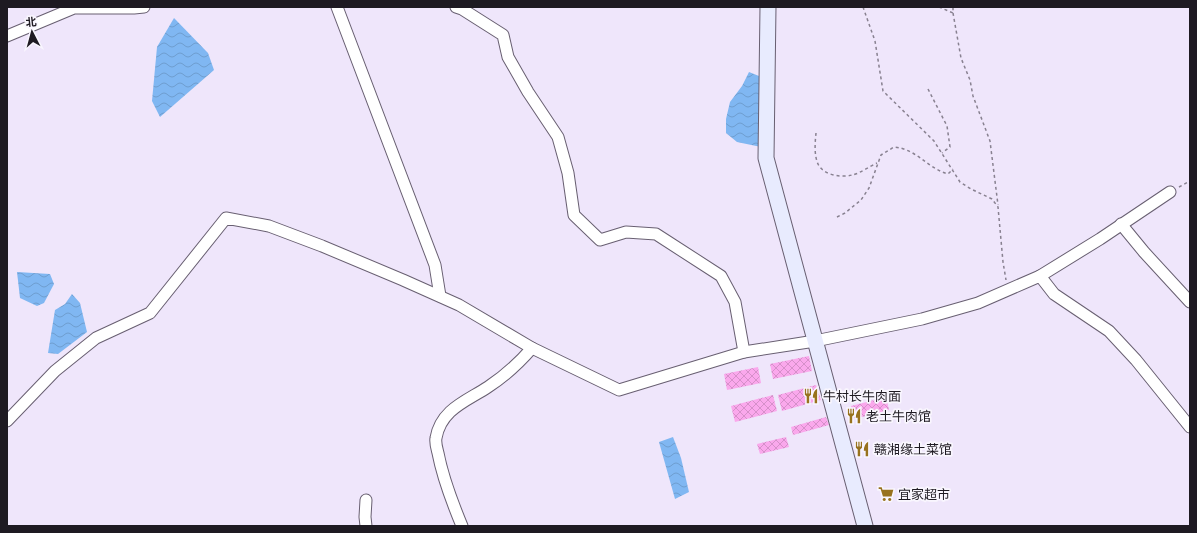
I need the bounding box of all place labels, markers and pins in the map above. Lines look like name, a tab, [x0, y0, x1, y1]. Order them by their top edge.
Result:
restaurant icon: 牛村长牛肉面	[802, 387, 820, 405]
place label: 牛村长牛肉面	[823, 387, 901, 405]
restaurant icon: 老土牛肉馆	[845, 407, 863, 425]
place label: 老土牛肉馆	[866, 407, 931, 425]
restaurant icon: 赣湘缘土菜馆	[853, 440, 871, 458]
place label: 赣湘缘土菜馆	[874, 440, 952, 458]
supermarket icon: 宜家超市	[877, 485, 895, 503]
place label: 宜家超市	[898, 485, 950, 503]

